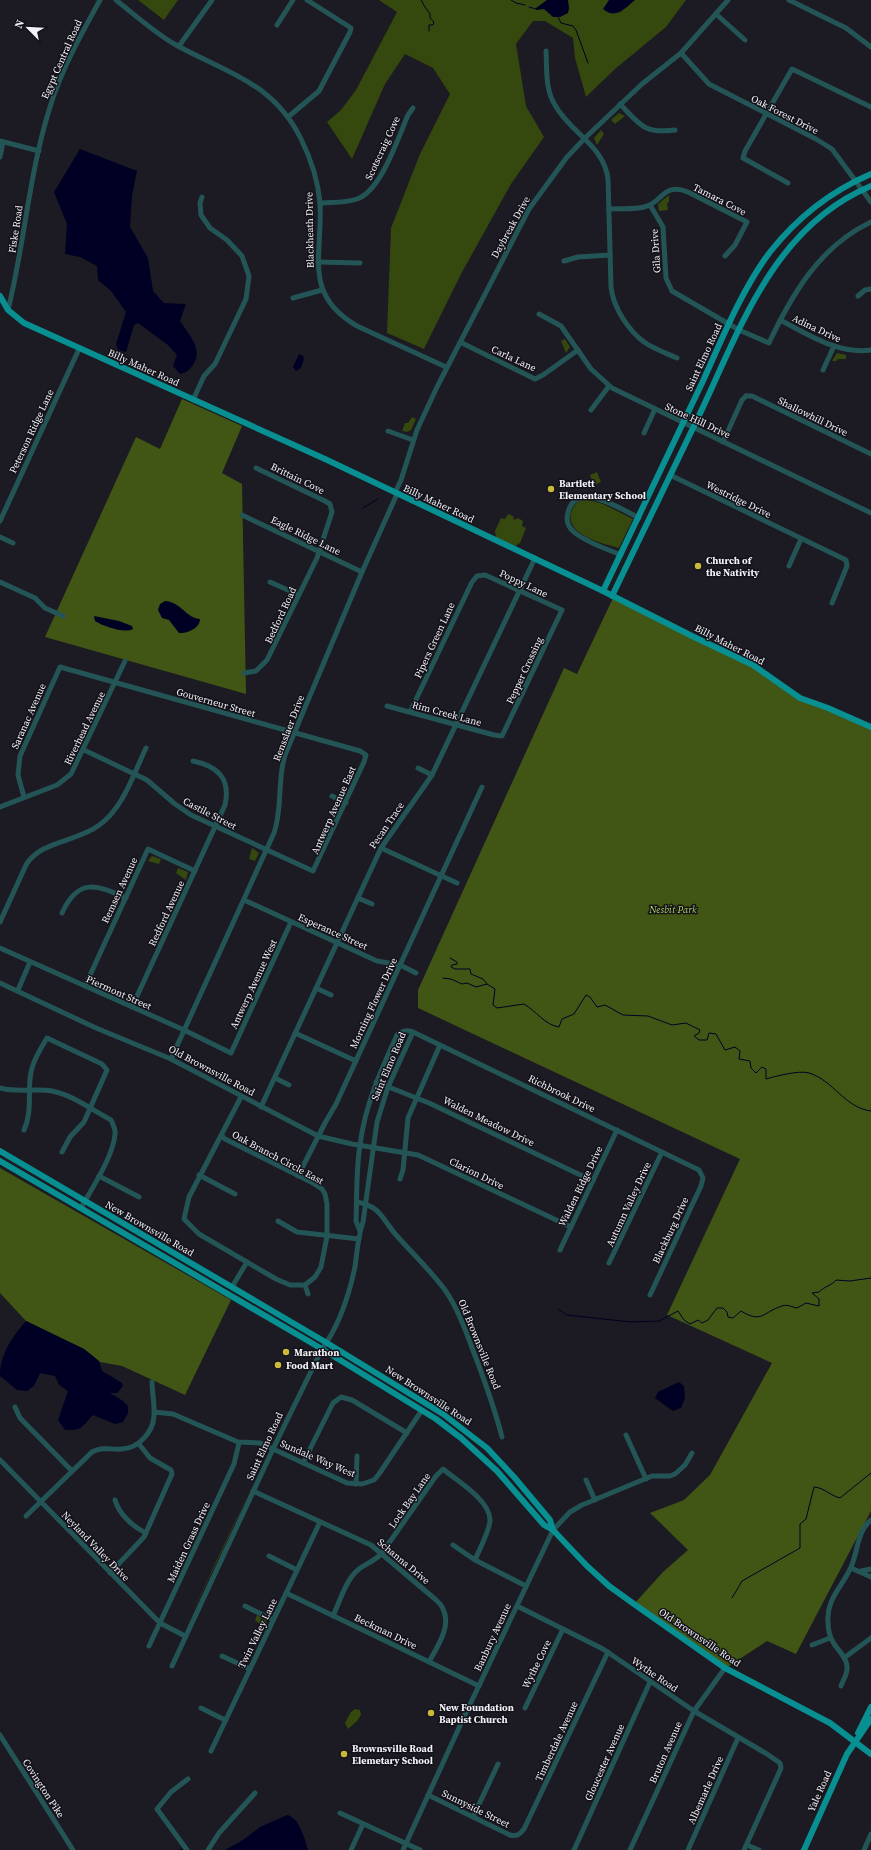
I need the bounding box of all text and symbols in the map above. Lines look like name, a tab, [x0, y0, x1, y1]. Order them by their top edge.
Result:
north arrow	[8, 8, 48, 48]
text: N	[11, 17, 28, 31]
street label: Egypt Central Road	[38, 17, 85, 101]
street label: Oak Forest Drive	[749, 92, 821, 137]
street label: Scotscraig Cove	[362, 114, 403, 182]
street label: Tamara Cove	[691, 180, 749, 218]
street label: Blackheath Drive	[302, 192, 317, 268]
street label: Daybreak Drive	[488, 194, 533, 261]
street label: Fiske Road	[5, 204, 26, 254]
street label: Gila Drive	[647, 228, 664, 273]
street label: Adina Drive	[790, 311, 843, 345]
street label: Saint Elmo Road	[682, 321, 725, 393]
street label: Carla Lane	[489, 342, 538, 374]
street label: Billy Maher Road	[106, 346, 182, 389]
street label: Peterson Ridge Lane	[6, 387, 57, 475]
street label: Shallowhill Drive	[776, 394, 850, 439]
street label: Stone Hill Drive	[663, 400, 732, 441]
street label: Brittain Cove	[269, 460, 327, 497]
place label: Bartlett Elementary School	[559, 477, 646, 502]
street label: Westridge Drive	[704, 478, 774, 521]
street label: Billy Maher Road	[401, 481, 477, 526]
marker: Bartlett Elementary School	[546, 484, 556, 494]
street label: Eagle Ridge Lane	[269, 513, 343, 558]
place label: Church of the Nativity	[706, 554, 760, 579]
marker: Church of the Nativity	[693, 561, 703, 571]
street label: Poppy Lane	[497, 567, 550, 600]
street label: Bedford Road	[262, 585, 299, 645]
street label: Pipers Green Lane	[411, 600, 458, 680]
street label: Billy Maher Road	[693, 621, 767, 668]
street label: Pepper Crossing	[503, 634, 546, 706]
street label: Saranac Avenue	[8, 681, 49, 751]
street label: Gouverneur Street	[175, 685, 258, 720]
street label: Riverhead Avenue	[61, 689, 108, 767]
street label: Rensslaer Drive	[270, 693, 307, 763]
street label: Rim Creek Lane	[411, 698, 483, 729]
street label: Antwerp Avenue East	[308, 764, 359, 856]
street label: Castile Street	[181, 794, 239, 833]
street label: Pecan Trace	[366, 799, 407, 851]
street label: Remsen Avenue	[99, 855, 140, 925]
street label: Redford Avenue	[146, 878, 187, 948]
park label: Nesbit Park	[648, 903, 697, 916]
street label: Esperance Street	[296, 910, 370, 953]
street label: Antwerp Avenue West	[227, 937, 280, 1031]
street label: Morning Flower Drive	[347, 956, 400, 1051]
street label: Piermont Street	[84, 972, 154, 1013]
street label: Saint Elmo Road	[368, 1030, 409, 1102]
street label: Old Brownsville Road	[166, 1042, 258, 1099]
street label: Richbrook Drive	[526, 1072, 597, 1115]
street label: Walden Meadow Drive	[441, 1094, 537, 1149]
street label: Oak Branch Circle East	[230, 1128, 326, 1187]
street label: Walden Ridge Drive	[555, 1144, 606, 1229]
street label: Clarion Drive	[447, 1155, 506, 1192]
street label: Autumn Valley Drive	[603, 1160, 654, 1249]
street label: Blackburg Drive	[649, 1195, 691, 1265]
street label: New Brownsville Road	[103, 1198, 197, 1259]
street label: Old Brownsville Road	[456, 1297, 504, 1391]
place label: Marathon	[294, 1346, 339, 1359]
marker: Marathon	[281, 1347, 291, 1357]
place label: Food Mart	[286, 1359, 334, 1372]
marker: Food Mart	[273, 1360, 283, 1370]
street label: New Brownsville Road	[383, 1363, 475, 1428]
street label: Saint Elmo Road	[243, 1410, 286, 1482]
street label: Sundale Way West	[278, 1437, 358, 1480]
street label: Lock Bay Lane	[385, 1470, 433, 1531]
street label: Maiden Grass Drive	[164, 1500, 213, 1584]
street label: Neyland Valley Drive	[59, 1509, 132, 1584]
street label: Schanna Drive	[375, 1536, 433, 1587]
street label: Twin Valley Lane	[235, 1596, 280, 1670]
street label: Banbury Avenue	[471, 1601, 514, 1673]
street label: Old Brownsville Road	[656, 1605, 743, 1670]
street label: Beckman Drive	[352, 1611, 419, 1652]
street label: Wythe Cove	[519, 1638, 554, 1691]
street label: Wythe Road	[629, 1654, 681, 1695]
street label: Timberdale Avenue	[532, 1699, 581, 1783]
place label: New Foundation Baptist Church	[439, 1701, 514, 1726]
marker: New Foundation Baptist Church	[426, 1708, 436, 1718]
street label: Bruton Avenue	[646, 1719, 685, 1785]
street label: Gloucester Avenue	[582, 1722, 627, 1803]
place label: Brownsville Road Elemetary School	[352, 1742, 433, 1767]
marker: Brownsville Road Elemetary School	[339, 1749, 349, 1759]
street label: Albemarle Drive	[685, 1754, 726, 1826]
street label: Covington Pike	[20, 1756, 67, 1820]
street label: Yale Road	[805, 1768, 834, 1814]
street label: Sunnyside Street	[440, 1786, 513, 1831]

